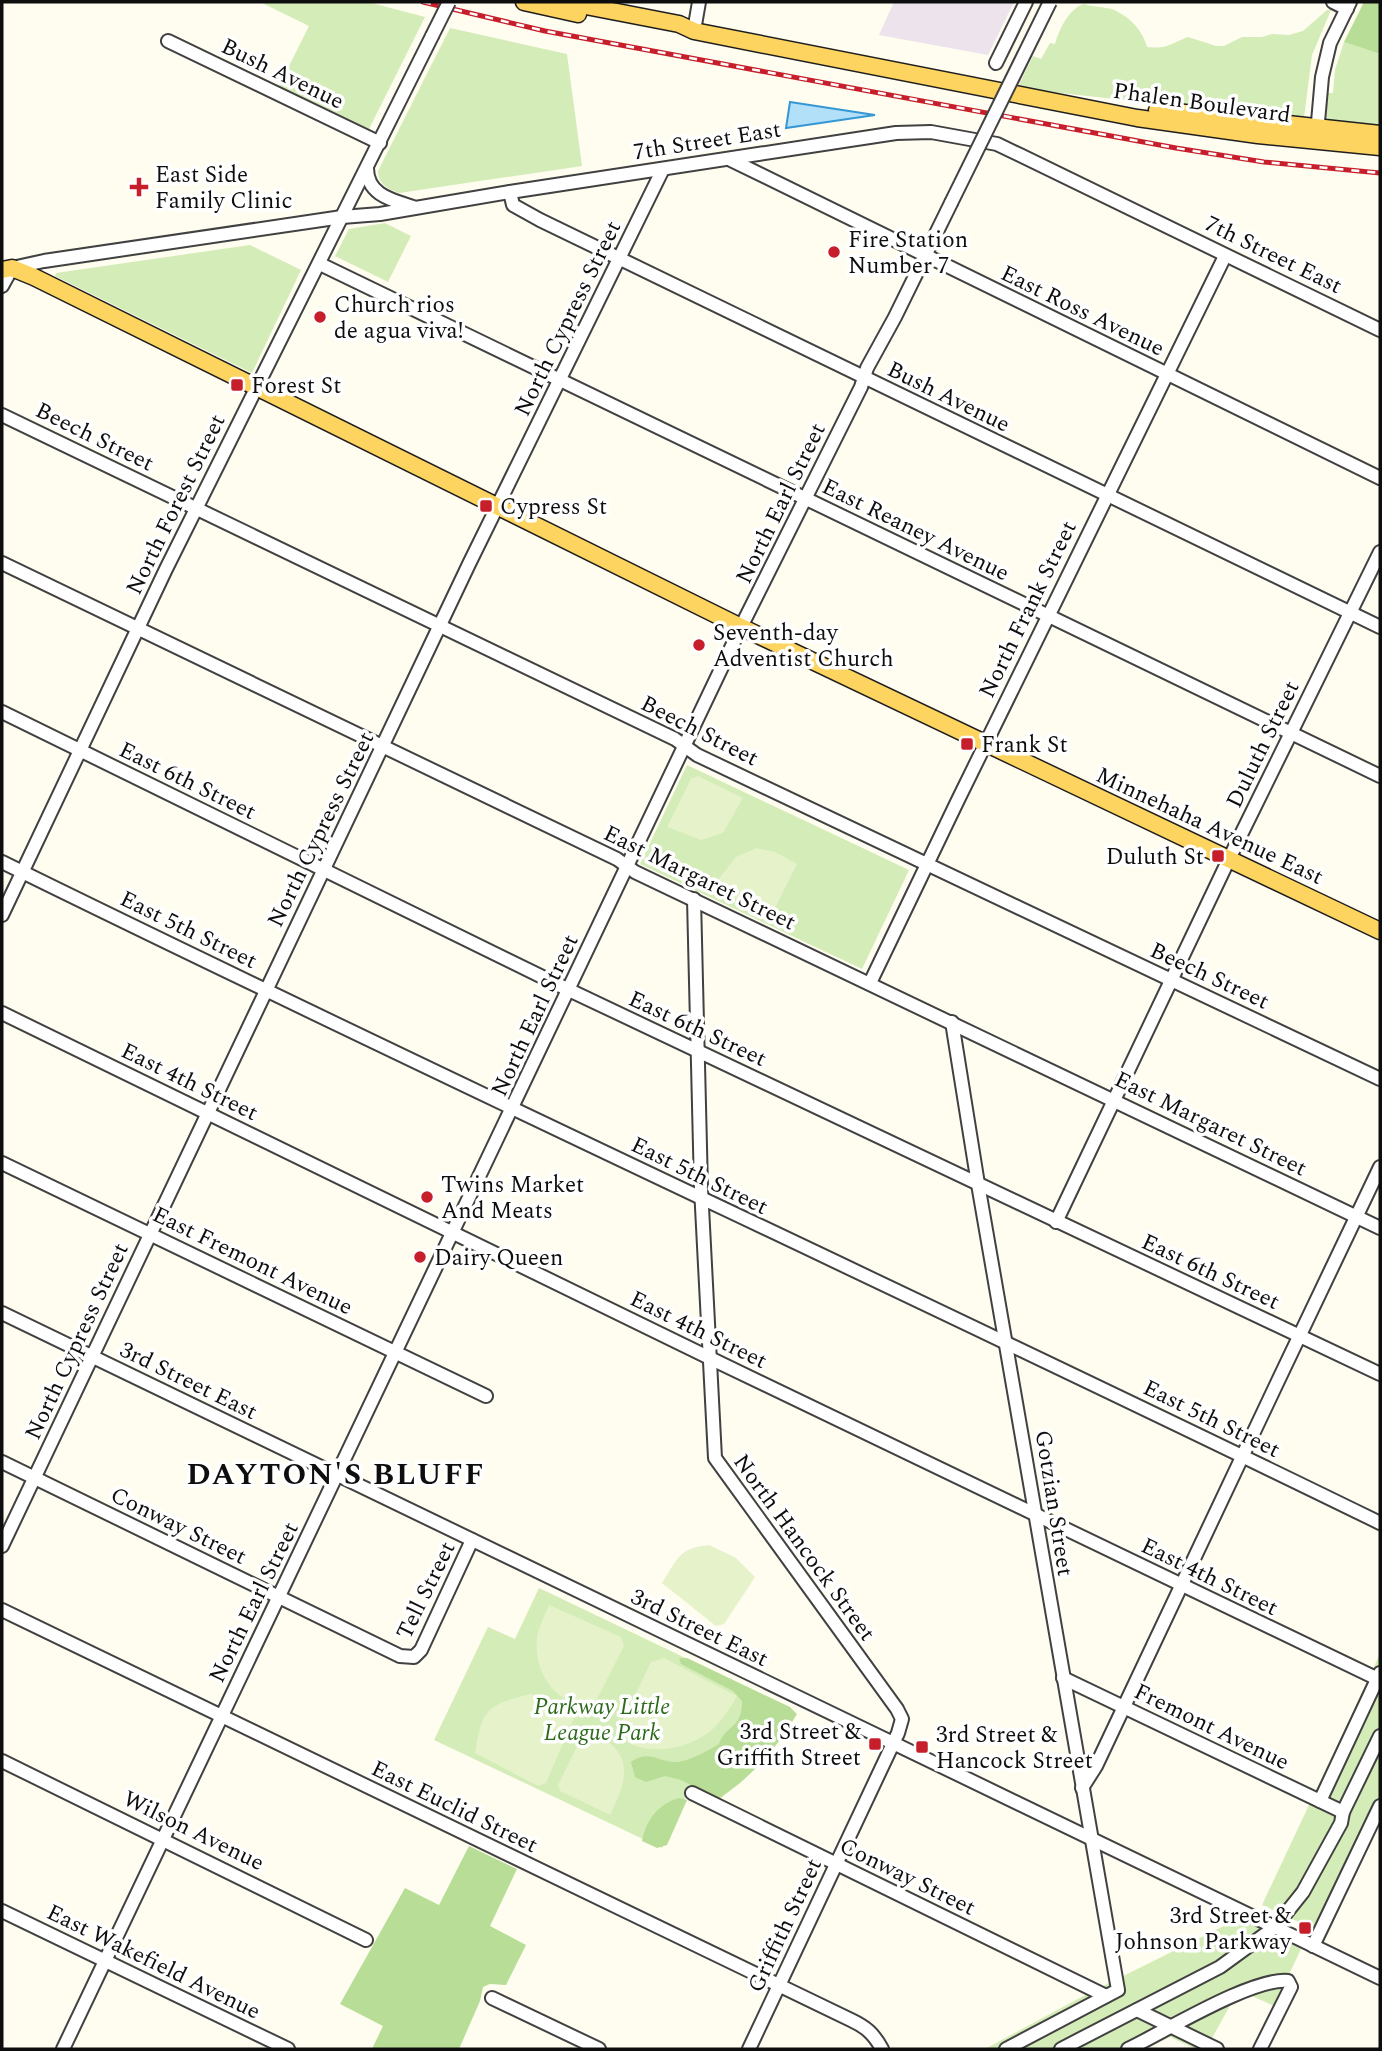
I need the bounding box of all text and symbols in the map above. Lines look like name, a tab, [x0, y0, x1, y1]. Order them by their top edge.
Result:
street label: Bush Avenue	[215, 29, 350, 119]
street label: Phalen Boulevard	[1111, 74, 1293, 133]
street label: 7th Street East	[631, 113, 784, 170]
place label: East Side Family Clinic	[155, 158, 292, 219]
marker: East Side Family Clinic	[129, 177, 149, 197]
street label: 7th Street East	[1199, 207, 1348, 304]
street label: North Cypress Street	[506, 215, 631, 423]
place label: Fire Station Number 7	[848, 223, 968, 284]
marker: Fire Station Number 7	[826, 244, 842, 260]
street label: East Ross Avenue	[994, 256, 1170, 366]
place label: Church rios de agua viva!	[334, 288, 464, 349]
marker: Church rios de agua viva!	[312, 309, 328, 325]
street label: Bush Avenue	[881, 352, 1016, 442]
place label: Forest St	[251, 369, 341, 404]
marker: Forest St	[229, 377, 245, 393]
street label: Beech Street	[29, 394, 160, 481]
street label: North Forest Street	[117, 408, 235, 601]
street label: North Earl Street	[727, 417, 836, 590]
street label: East Reaney Avenue	[816, 470, 1015, 591]
place label: Cypress St	[500, 490, 607, 525]
marker: Cypress St	[478, 498, 494, 514]
street label: North Frank Street	[970, 515, 1087, 704]
place label: Seventh-day Adventist Church	[713, 616, 894, 677]
marker: Seventh-day Adventist Church	[691, 637, 707, 653]
street label: Duluth Street	[1217, 675, 1309, 814]
street label: Beech Street	[634, 687, 764, 776]
street label: North Cypress Street	[259, 726, 384, 934]
place label: Frank St	[981, 728, 1068, 763]
street label: East 6th Street	[113, 733, 262, 830]
marker: Frank St	[959, 736, 975, 752]
street label: Minnehaha Avenue East	[1090, 758, 1329, 895]
street label: East Margaret Street	[597, 817, 802, 940]
place label: Duluth St	[1106, 840, 1204, 875]
marker: Duluth St	[1210, 848, 1226, 864]
street label: East 5th Street	[114, 882, 263, 979]
street label: North Earl Street	[482, 929, 588, 1103]
street label: Beech Street	[1144, 933, 1275, 1019]
street label: East 6th Street	[622, 982, 772, 1077]
street label: East 4th Street	[115, 1034, 264, 1131]
street label: East Margaret Street	[1108, 1063, 1313, 1186]
street label: East 5th Street	[625, 1128, 774, 1225]
place label: Twins Market And Meats	[441, 1168, 584, 1229]
marker: Twins Market And Meats	[419, 1189, 435, 1205]
street label: East Fremont Avenue	[146, 1198, 358, 1325]
street label: East 6th Street	[1135, 1225, 1285, 1320]
street label: North Cypress Street	[16, 1237, 138, 1446]
place label: Dairy Queen	[434, 1241, 563, 1276]
marker: Dairy Queen	[412, 1249, 428, 1265]
street label: East 4th Street	[624, 1282, 773, 1379]
street label: 3rd Street East	[114, 1333, 263, 1430]
street label: East 5th Street	[1137, 1371, 1286, 1468]
street label: Gotzian Street	[1025, 1428, 1082, 1579]
street label: North Hancock Street	[724, 1447, 884, 1649]
district label: DAYTON'S BLUFF	[186, 1452, 486, 1498]
street label: Conway Street	[104, 1478, 252, 1574]
street label: North Earl Street	[200, 1516, 309, 1689]
street label: East 4th Street	[1135, 1529, 1284, 1626]
street label: Tell Street	[388, 1536, 465, 1646]
street label: 3rd Street East	[625, 1580, 774, 1677]
street label: Fremont Avenue	[1128, 1675, 1295, 1780]
park label: Parkway Little League Park	[534, 1690, 670, 1751]
place label: 3rd Street & Griffith Street	[716, 1715, 861, 1776]
place label: 3rd Street & Hancock Street	[936, 1718, 1093, 1779]
marker: 3rd Street & Griffith Street	[867, 1736, 883, 1752]
marker: 3rd Street & Hancock Street	[914, 1739, 930, 1755]
street label: East Euclid Street	[365, 1752, 544, 1863]
street label: Wilson Avenue	[117, 1782, 270, 1881]
street label: Conway Street	[833, 1829, 981, 1925]
street label: Griffith Street	[739, 1853, 832, 1999]
street label: East Wakefield Avenue	[40, 1895, 266, 2029]
place label: 3rd Street & Johnson Parkway	[1115, 1899, 1292, 1960]
marker: 3rd Street & Johnson Parkway	[1297, 1920, 1313, 1936]

